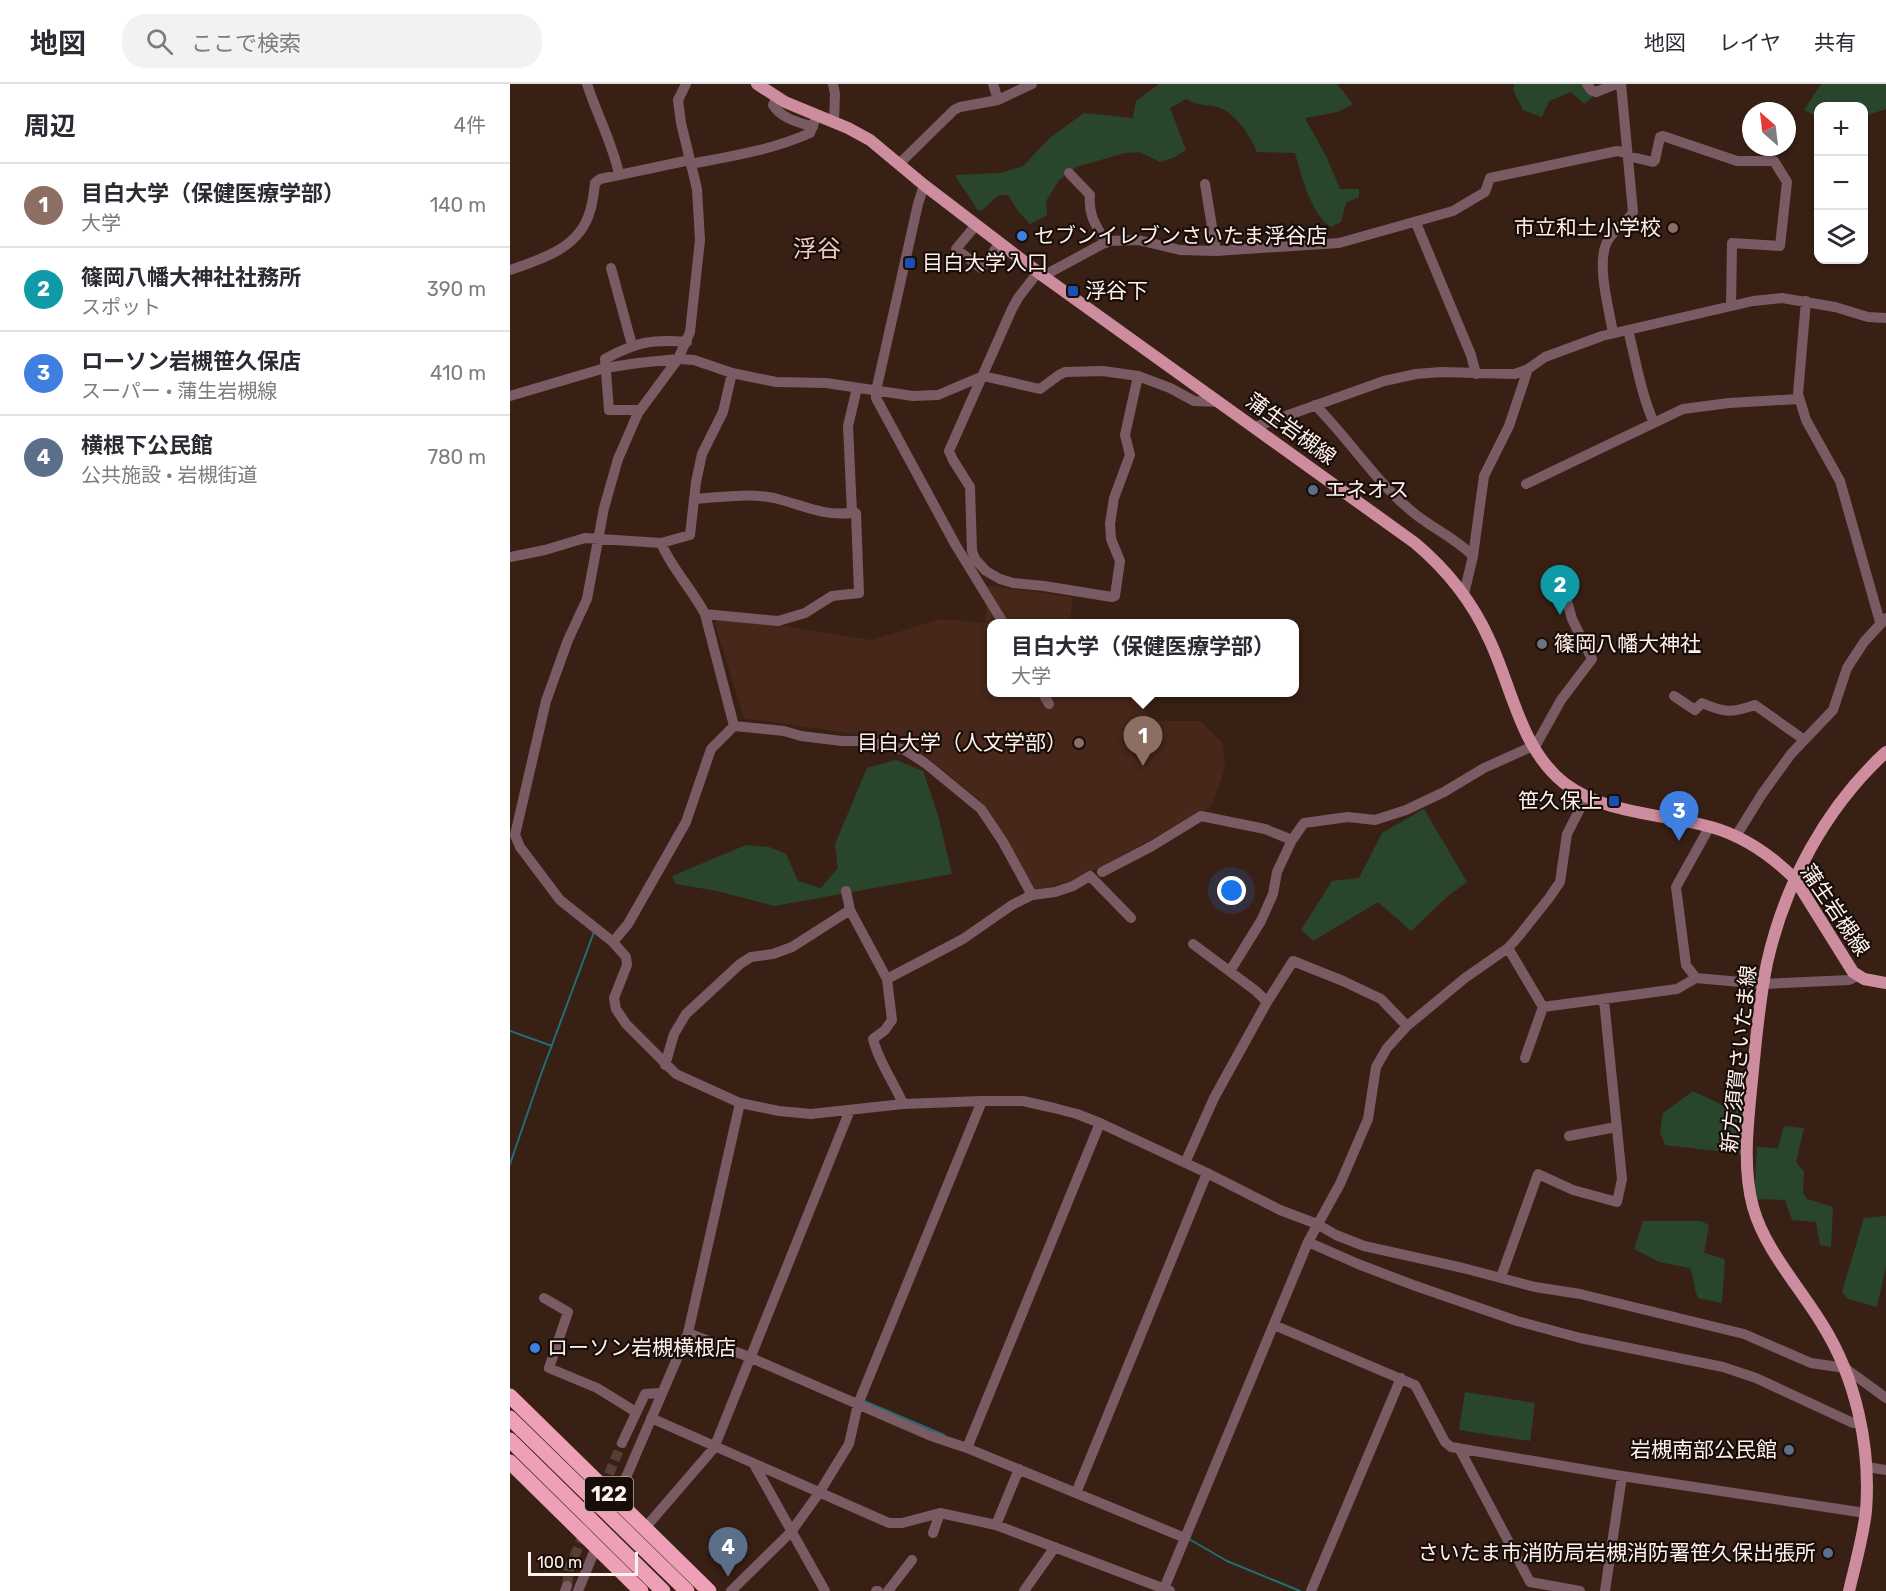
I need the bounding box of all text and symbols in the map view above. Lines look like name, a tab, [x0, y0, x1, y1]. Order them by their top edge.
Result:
search box	[122, 14, 542, 68]
icon: search	[143, 25, 176, 58]
text: 地図	[30, 27, 86, 60]
text: ここで検索	[191, 30, 301, 57]
text: 地図	[1644, 30, 1686, 55]
text: レイヤ	[1719, 30, 1781, 55]
text: 共有	[1814, 30, 1856, 55]
north arrow	[1742, 102, 1796, 156]
map controls	[1814, 102, 1868, 264]
button: +	[1814, 102, 1868, 156]
text: 周辺	[24, 111, 76, 142]
text: 4件	[454, 113, 486, 137]
button: −	[1814, 156, 1868, 210]
text: 目白大学（保健医療学部）	[81, 180, 345, 207]
text: 1	[39, 193, 48, 217]
text: 140 m	[430, 193, 486, 217]
button: layers	[1814, 210, 1868, 264]
text: 大学	[81, 211, 121, 235]
place label: 市立和土小学校	[1514, 215, 1661, 240]
marker: 市立和土小学校	[1666, 221, 1680, 235]
place label: セブンイレブンさいたま浮谷店	[1034, 223, 1327, 248]
marker: セブンイレブンさいたま浮谷店	[1015, 229, 1029, 243]
district label: 浮谷	[793, 235, 841, 263]
place label: 目白大学入口	[922, 250, 1048, 275]
marker: 目白大学入口	[903, 256, 917, 270]
text: 篠岡八幡大神社社務所	[81, 264, 301, 291]
text: 2	[37, 277, 50, 301]
text: 390 m	[427, 277, 486, 301]
place label: 浮谷下	[1085, 278, 1148, 303]
marker: 浮谷下	[1066, 284, 1080, 298]
text: スポット	[81, 295, 161, 319]
text: ローソン岩槻笹久保店	[81, 348, 301, 375]
text: 3	[37, 361, 50, 385]
text: 410 m	[430, 361, 486, 385]
text: スーパー · 蒲生岩槻線	[81, 379, 277, 403]
street label: 蒲生岩槻線	[1241, 388, 1341, 470]
text: 横根下公民館	[81, 432, 213, 459]
text: 4	[37, 445, 50, 469]
text: 780 m	[428, 445, 486, 469]
text: 公共施設 · 岩槻街道	[81, 463, 257, 487]
place label: エネオス	[1325, 477, 1409, 502]
marker: エネオス	[1306, 483, 1320, 497]
pin: 2	[1540, 566, 1580, 615]
popup	[987, 619, 1299, 697]
place label: 篠岡八幡大神社	[1554, 631, 1701, 656]
text: 目白大学（保健医療学部）	[1011, 633, 1275, 660]
marker: 篠岡八幡大神社	[1535, 637, 1549, 651]
text: 大学	[1011, 664, 1051, 688]
pin: 1	[1124, 716, 1162, 766]
place label: 目白大学（人文学部）	[857, 730, 1067, 755]
marker: 目白大学（人文学部）	[1072, 736, 1086, 750]
place label: 笹久保上	[1518, 788, 1602, 813]
pin: 3	[1660, 792, 1698, 841]
marker: 笹久保上	[1607, 794, 1621, 808]
street label: 蒲生岩槻線	[1796, 859, 1875, 960]
your location	[1217, 876, 1246, 905]
street label: 新方須賀さいたま線	[1716, 964, 1761, 1154]
place label: ローソン岩槻横根店	[547, 1335, 736, 1360]
marker: ローソン岩槻横根店	[528, 1341, 542, 1355]
place label: 岩槻南部公民館	[1630, 1437, 1777, 1462]
marker: 岩槻南部公民館	[1782, 1443, 1796, 1457]
road number: 122	[585, 1477, 633, 1511]
pin: 4	[708, 1528, 748, 1577]
place label: さいたま市消防局岩槻消防署笹久保出張所	[1418, 1540, 1816, 1565]
marker: さいたま市消防局岩槻消防署笹久保出張所	[1821, 1546, 1835, 1560]
scale bar	[528, 1549, 638, 1576]
text: 100 m	[537, 1553, 582, 1572]

